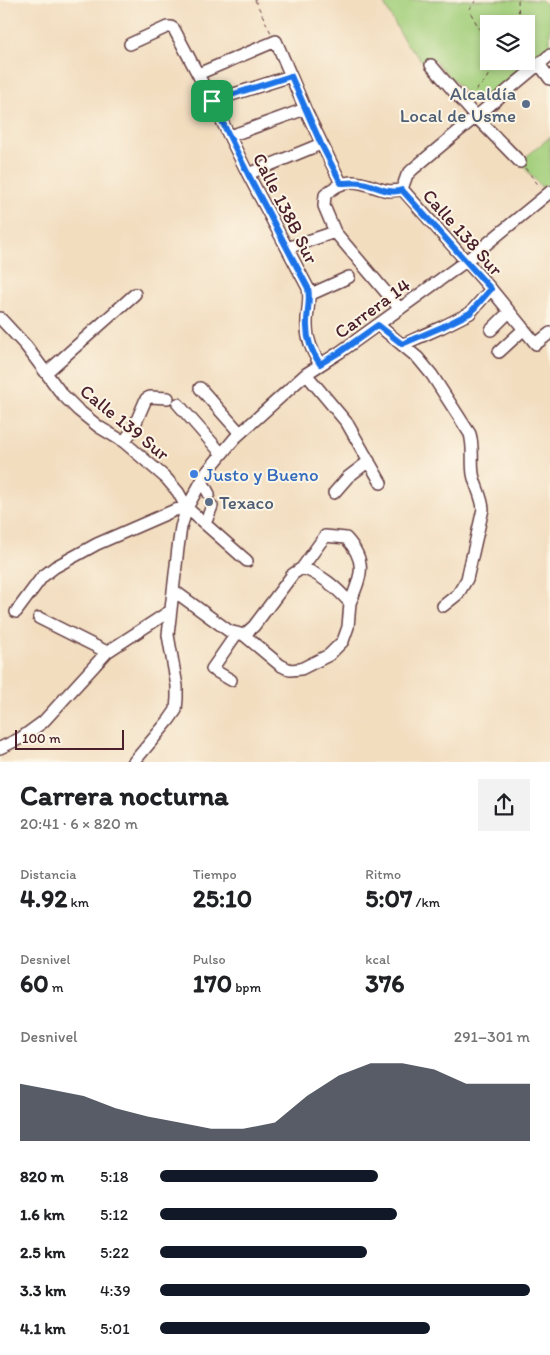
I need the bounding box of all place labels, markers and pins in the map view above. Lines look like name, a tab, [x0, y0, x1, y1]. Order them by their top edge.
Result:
pin	[191, 80, 233, 122]
place label: Alcaldía Local de Usme	[400, 82, 516, 127]
marker: Alcaldía Local de Usme	[520, 98, 532, 110]
place label: Justo y Bueno	[204, 463, 319, 486]
marker: Justo y Bueno	[188, 468, 200, 480]
place label: Texaco	[219, 491, 274, 514]
marker: Texaco	[203, 496, 215, 508]

